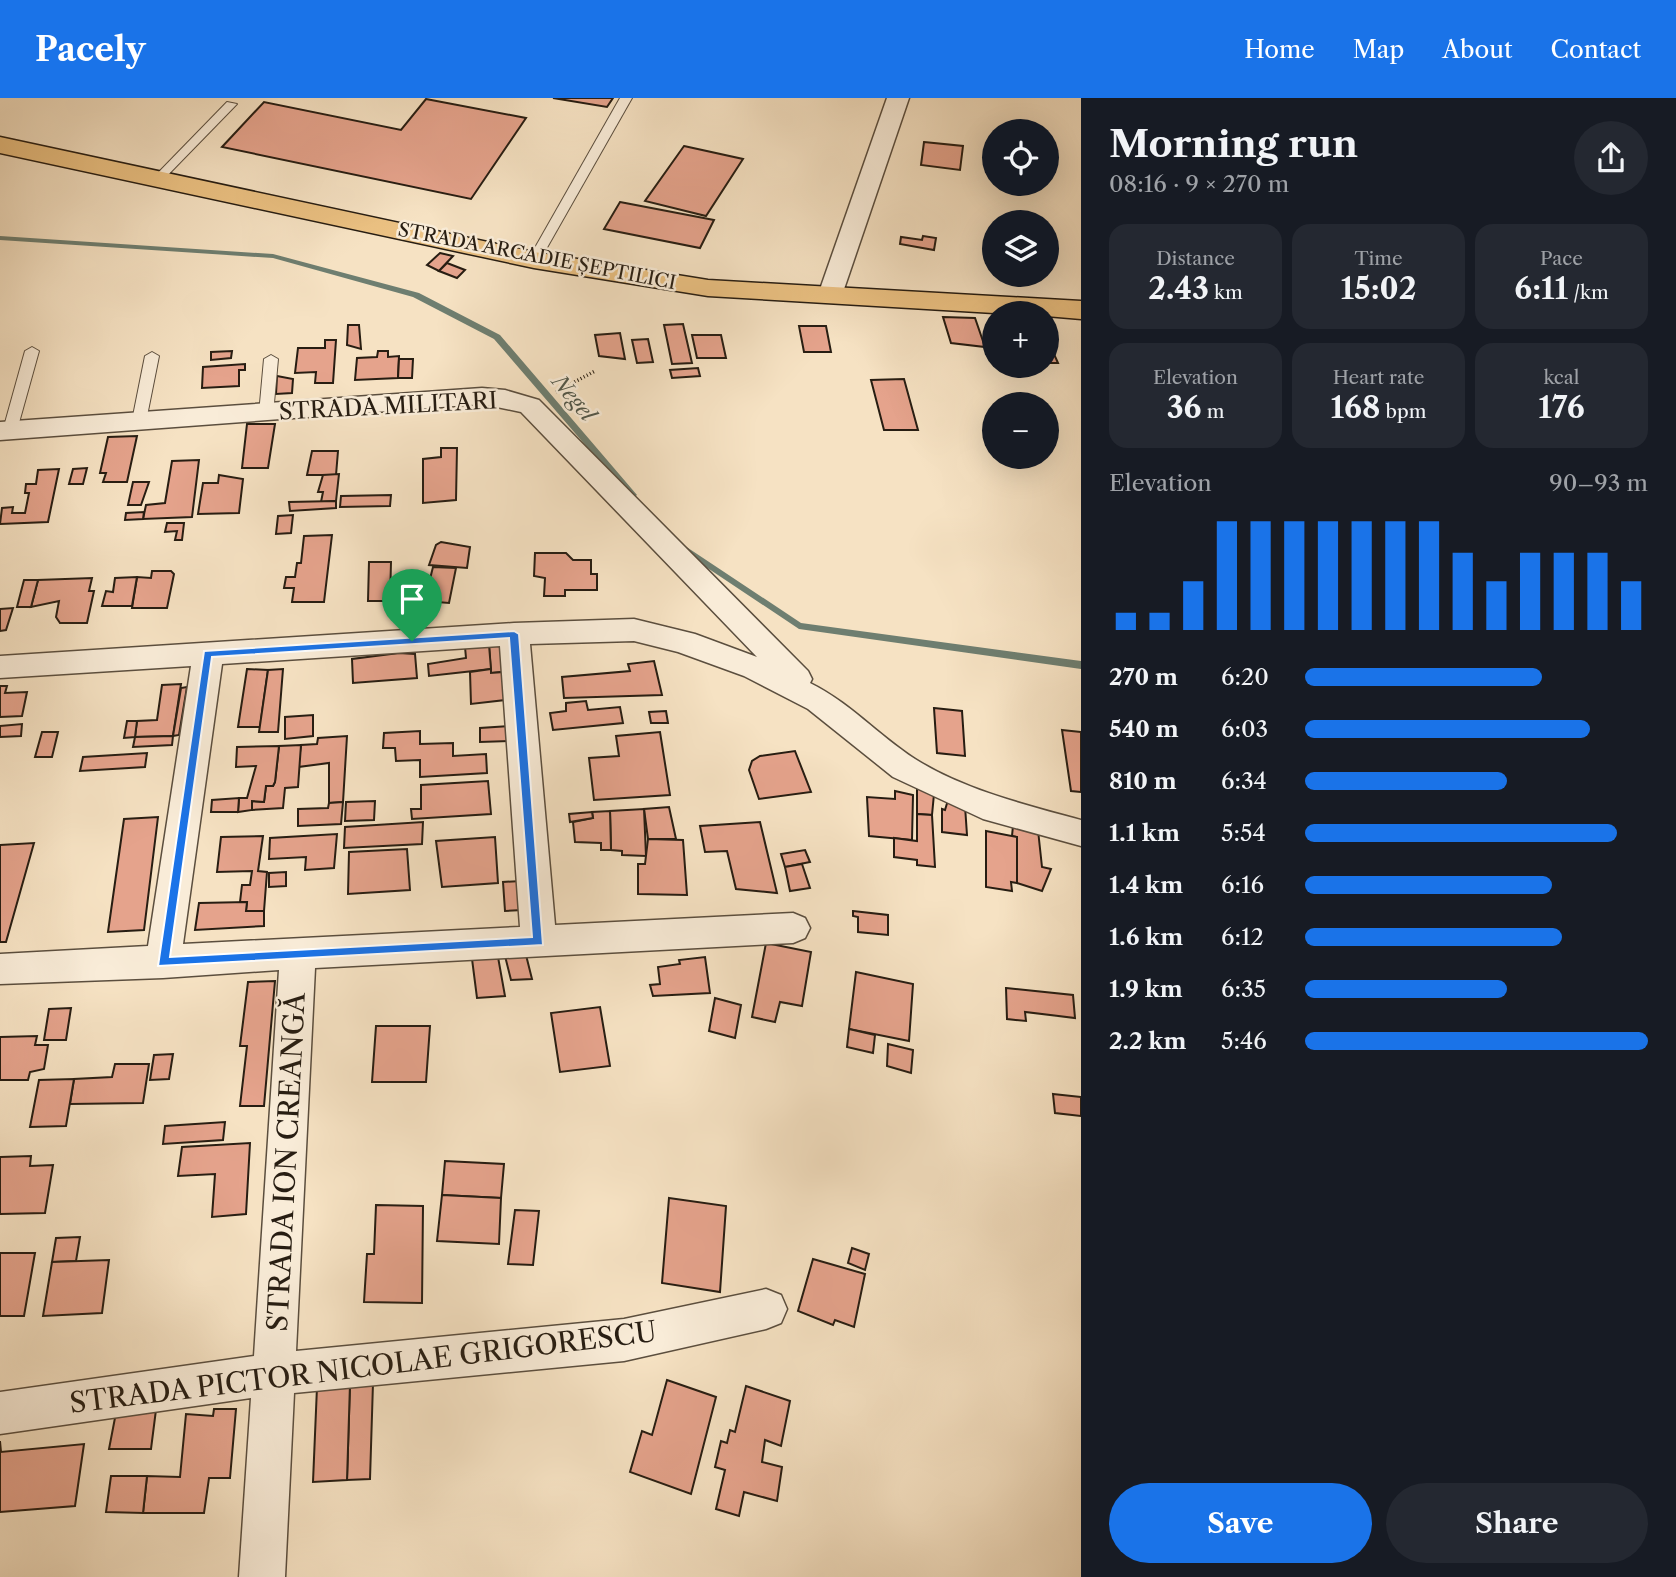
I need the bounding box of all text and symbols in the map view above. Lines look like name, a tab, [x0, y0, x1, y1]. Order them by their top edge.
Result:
text: Pacely	[35, 29, 146, 70]
text: Home	[1244, 35, 1315, 64]
text: Map	[1353, 35, 1404, 64]
text: About	[1442, 35, 1513, 64]
text: Contact	[1551, 35, 1641, 64]
map controls	[982, 119, 1059, 469]
button: locate	[982, 119, 1059, 196]
text: Morning run	[1109, 120, 1358, 167]
button: share	[1574, 121, 1648, 195]
text: 08:16 · 9 × 270 m	[1109, 170, 1289, 198]
button: layers	[982, 210, 1059, 287]
street label: STRADA ARCADIE ȘEPTILICI	[396, 218, 678, 294]
text: Distance	[1156, 247, 1235, 270]
text: Time	[1354, 247, 1403, 270]
text: Pace	[1540, 247, 1583, 270]
text: 2.43	[1148, 270, 1209, 307]
text: 15:02	[1341, 270, 1416, 307]
text: 6:11	[1514, 270, 1568, 307]
text: km	[1209, 281, 1243, 304]
text: /km	[1568, 281, 1609, 304]
button: +	[982, 301, 1059, 378]
text: Elevation	[1153, 366, 1238, 389]
text: Heart rate	[1333, 366, 1424, 389]
text: kcal	[1544, 366, 1579, 389]
water label: Negel	[546, 368, 602, 428]
street label: STRADA MILITARI	[278, 386, 498, 426]
text: 36	[1167, 389, 1202, 426]
text: 168	[1331, 389, 1380, 426]
text: 176	[1538, 389, 1585, 426]
button: −	[982, 392, 1059, 469]
text: m	[1202, 400, 1224, 423]
text: bpm	[1380, 400, 1426, 423]
text: Elevation	[1109, 469, 1212, 497]
text: 90–93 m	[1549, 469, 1648, 497]
pin	[382, 569, 442, 641]
icon: arrive	[393, 580, 431, 618]
text: 270 m	[1109, 663, 1178, 691]
text: 6:20	[1221, 663, 1269, 691]
text: 540 m	[1109, 715, 1179, 743]
text: 6:03	[1221, 715, 1268, 743]
text: 810 m	[1109, 767, 1177, 795]
text: 6:34	[1221, 767, 1267, 795]
text: 1.1 km	[1109, 819, 1180, 847]
text: 5:54	[1221, 819, 1266, 847]
text: 1.4 km	[1109, 871, 1183, 899]
text: 6:16	[1221, 871, 1264, 899]
text: 1.6 km	[1109, 923, 1183, 951]
text: 6:12	[1221, 923, 1264, 951]
text: 1.9 km	[1109, 975, 1183, 1003]
text: 6:35	[1221, 975, 1266, 1003]
street label: STRADA ION CREANGĂ	[260, 990, 312, 1332]
text: 2.2 km	[1109, 1027, 1186, 1055]
text: 5:46	[1221, 1027, 1267, 1055]
street label: STRADA PICTOR NICOLAE GRIGORESCU	[68, 1314, 658, 1420]
button: Save	[1109, 1483, 1372, 1563]
button: Share	[1386, 1483, 1648, 1563]

